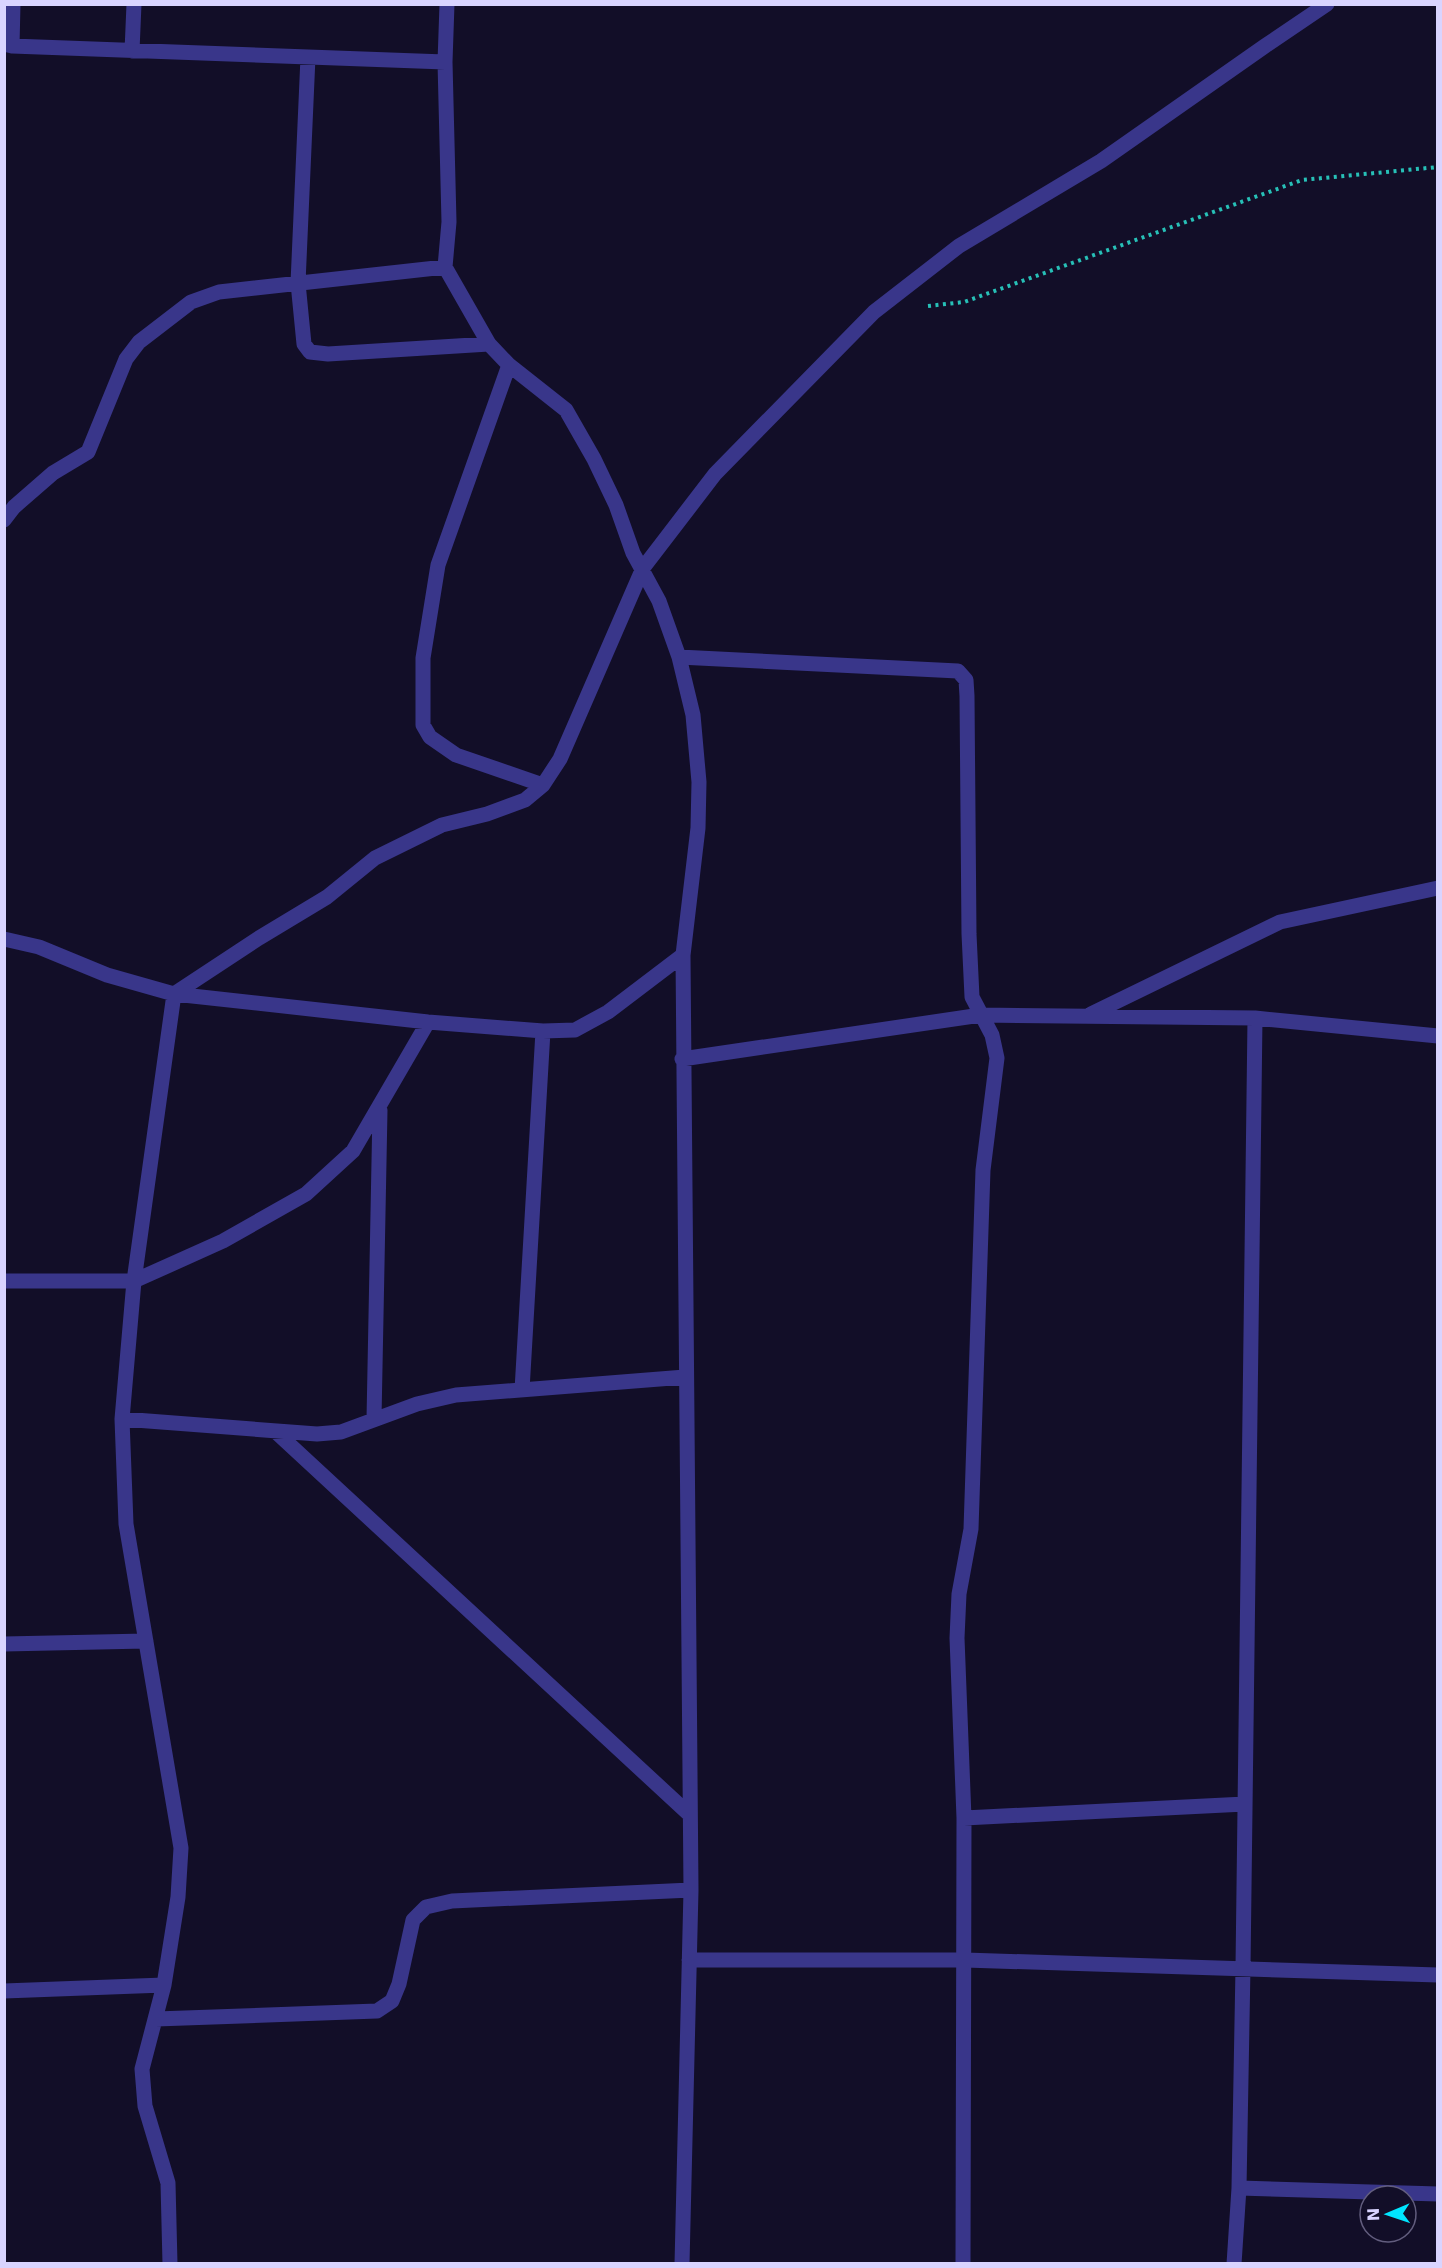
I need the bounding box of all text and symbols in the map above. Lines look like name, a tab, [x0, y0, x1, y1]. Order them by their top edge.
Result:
north arrow	[1358, 2184, 1418, 2244]
text: N	[1364, 2207, 1383, 2222]

